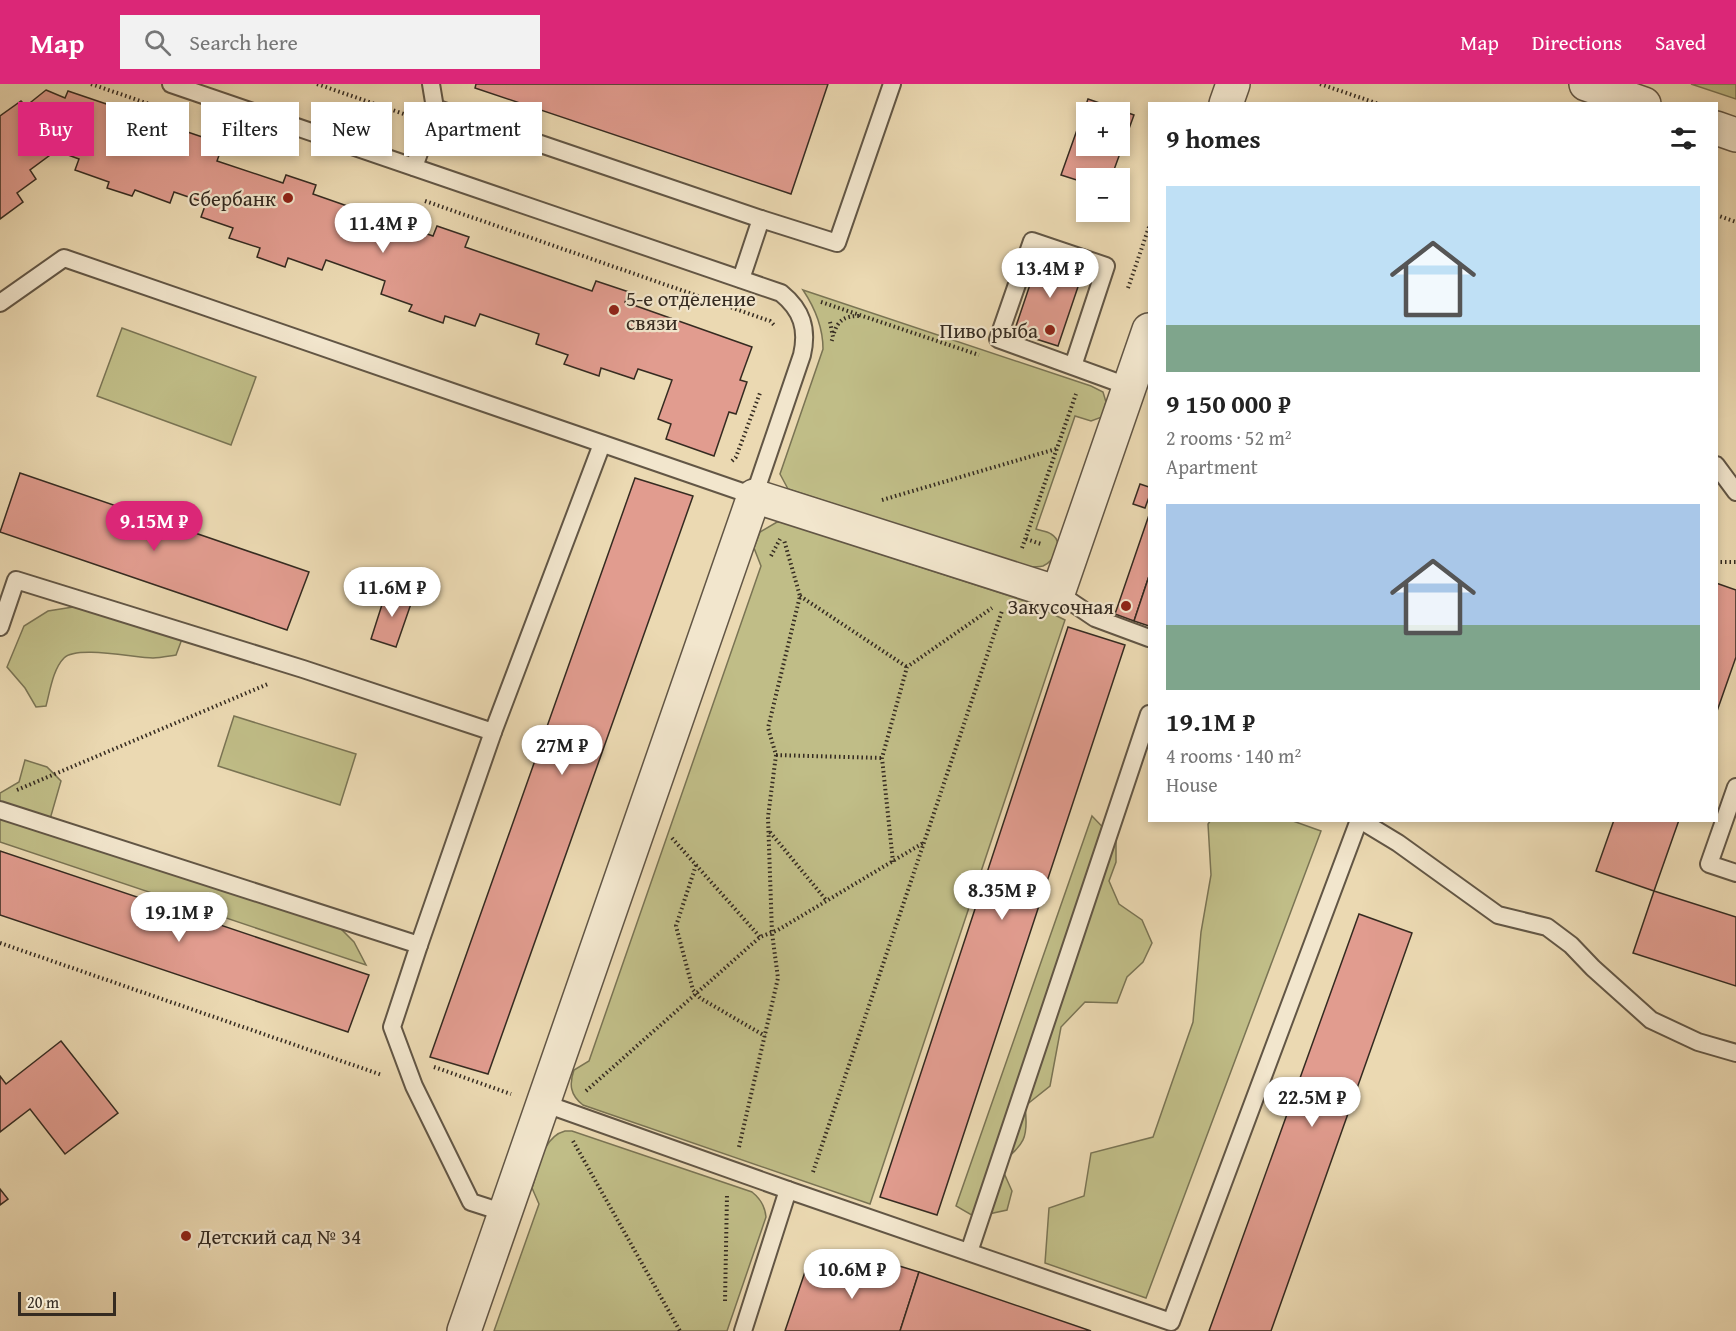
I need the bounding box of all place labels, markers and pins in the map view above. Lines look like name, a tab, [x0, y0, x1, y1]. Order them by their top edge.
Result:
place label: Сбербанк	[189, 183, 276, 214]
marker: Сбербанк	[281, 191, 295, 205]
pin: 11.4M ₽	[328, 203, 438, 254]
pin: 13.4M ₽	[995, 248, 1105, 299]
place label: 5-е отделение связи	[626, 283, 756, 338]
marker: 5-е отделение связи	[607, 303, 621, 317]
place label: Пиво рыба	[940, 315, 1038, 346]
marker: Пиво рыба	[1043, 323, 1057, 337]
pin: 9.15M ₽	[99, 501, 209, 552]
pin: 11.6M ₽	[337, 567, 447, 618]
place label: Закусочная	[1007, 591, 1114, 622]
marker: Закусочная	[1119, 599, 1133, 613]
pin: 27M ₽	[520, 725, 604, 776]
pin: 8.35M ₽	[947, 870, 1057, 921]
pin: 19.1M ₽	[124, 892, 234, 943]
pin: 22.5M ₽	[1257, 1077, 1367, 1128]
place label: Детский сад № 34	[197, 1221, 361, 1252]
marker: Детский сад № 34	[179, 1229, 193, 1243]
pin: 10.6M ₽	[797, 1249, 907, 1300]

